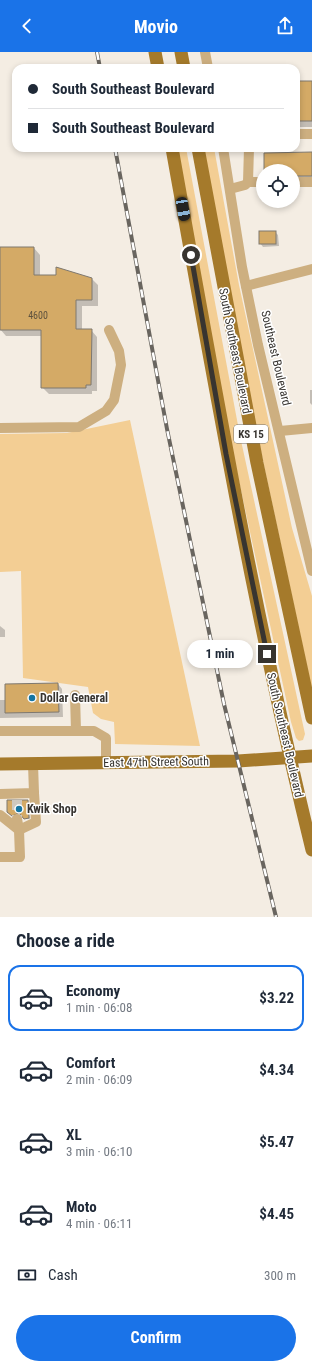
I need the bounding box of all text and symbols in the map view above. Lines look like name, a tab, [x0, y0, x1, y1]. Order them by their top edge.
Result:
icon: back	[16, 15, 38, 37]
icon: share	[274, 15, 296, 37]
text: Movio	[134, 16, 178, 37]
text: South Southeast Boulevard	[52, 80, 214, 98]
text: South Southeast Boulevard	[52, 119, 214, 137]
map controls	[256, 164, 300, 208]
button: locate	[256, 164, 300, 208]
car	[175, 196, 191, 222]
route start	[182, 246, 200, 264]
street label: South Southeast Boulevard	[216, 287, 254, 415]
street label: Southeast Boulevard	[258, 309, 294, 407]
house number: 4600	[28, 310, 48, 321]
road number: KS 15	[234, 425, 268, 443]
callout: 1 min	[187, 640, 253, 668]
route end	[258, 645, 276, 663]
text: 1 min	[206, 646, 234, 661]
street label: South Southeast Boulevard	[264, 671, 306, 799]
place label: Dollar General	[40, 691, 108, 705]
marker: Dollar General	[27, 693, 37, 703]
street label: East 47th Street South	[103, 754, 209, 770]
place label: Kwik Shop	[27, 802, 77, 816]
marker: Kwik Shop	[14, 804, 24, 814]
text: Choose a ride	[16, 930, 115, 951]
icon: car	[18, 980, 54, 1016]
text: Economy	[66, 982, 120, 1000]
text: $3.22	[259, 989, 294, 1007]
text: 1 min · 06:08	[66, 1000, 132, 1015]
icon: car	[18, 1052, 54, 1088]
text: Comfort	[66, 1054, 115, 1072]
text: $4.34	[259, 1061, 294, 1079]
text: 2 min · 06:09	[66, 1072, 132, 1087]
icon: car	[18, 1124, 54, 1160]
text: XL	[66, 1126, 82, 1144]
text: $5.47	[259, 1133, 294, 1151]
text: 3 min · 06:10	[66, 1144, 132, 1159]
icon: car	[18, 1196, 54, 1232]
text: Moto	[66, 1198, 97, 1216]
text: $4.45	[259, 1205, 294, 1223]
text: 4 min · 06:11	[66, 1216, 132, 1231]
icon: cash	[16, 1264, 38, 1286]
text: Cash	[48, 1266, 78, 1284]
text: 300 m	[264, 1268, 296, 1283]
button: Confirm	[16, 1315, 296, 1361]

